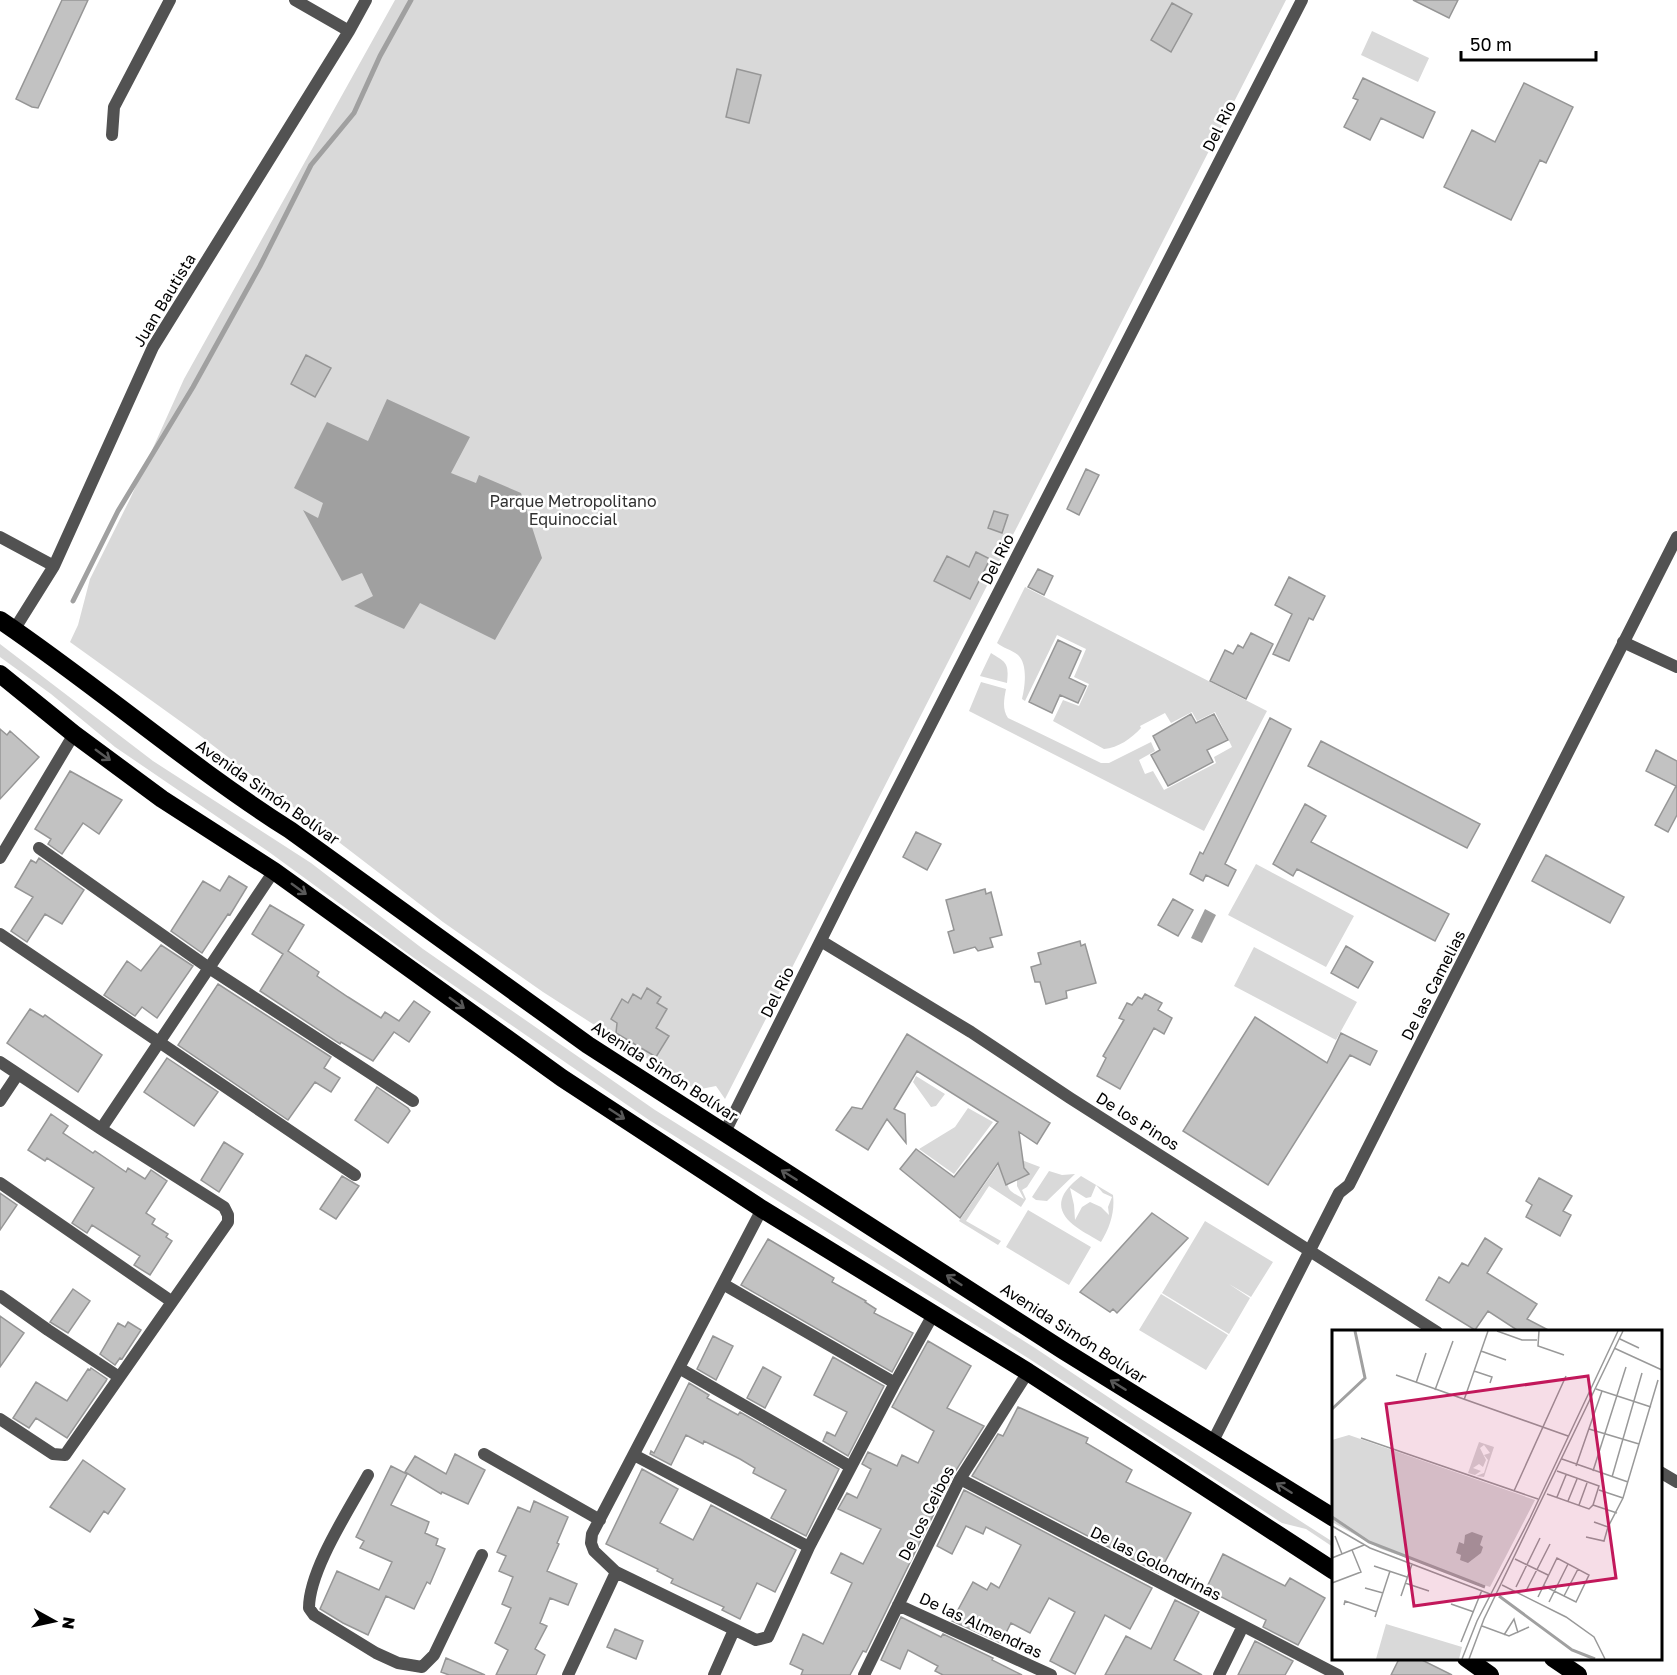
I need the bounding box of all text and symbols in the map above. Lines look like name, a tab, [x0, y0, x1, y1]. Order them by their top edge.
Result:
scale bar	[1461, 24, 1596, 62]
text: 50 m	[1470, 33, 1512, 55]
street label: Del Rio	[1198, 97, 1240, 155]
street label: Juan Bautista	[128, 250, 200, 350]
park label: Parque Metropolitano Equinoccial	[489, 491, 657, 529]
street label: Del Rio	[976, 530, 1018, 588]
street label: Avenida Simón Bolívar	[193, 735, 343, 849]
one-way arrow	[95, 749, 111, 762]
one-way arrow	[290, 883, 306, 895]
street label: De las Camelias	[1397, 926, 1469, 1044]
street label: Del Rio	[756, 963, 798, 1021]
one-way arrow	[449, 997, 465, 1009]
street label: Avenida Simón Bolívar	[588, 1016, 742, 1126]
street label: De los Pinos	[1093, 1088, 1183, 1154]
one-way arrow	[608, 1108, 625, 1120]
one-way arrow	[781, 1169, 798, 1181]
one-way arrow	[946, 1273, 963, 1285]
street label: Avenida Simón Bolívar	[997, 1278, 1151, 1388]
inset map	[1332, 1330, 1662, 1660]
one-way arrow	[1110, 1378, 1127, 1390]
street label: De los Ceibos	[894, 1462, 958, 1564]
one-way arrow	[1276, 1481, 1293, 1493]
street label: De las Golondrinas	[1087, 1521, 1225, 1605]
street label: De las Almendras	[916, 1588, 1046, 1662]
north arrow	[24, 1591, 84, 1651]
text: N	[58, 1616, 80, 1631]

